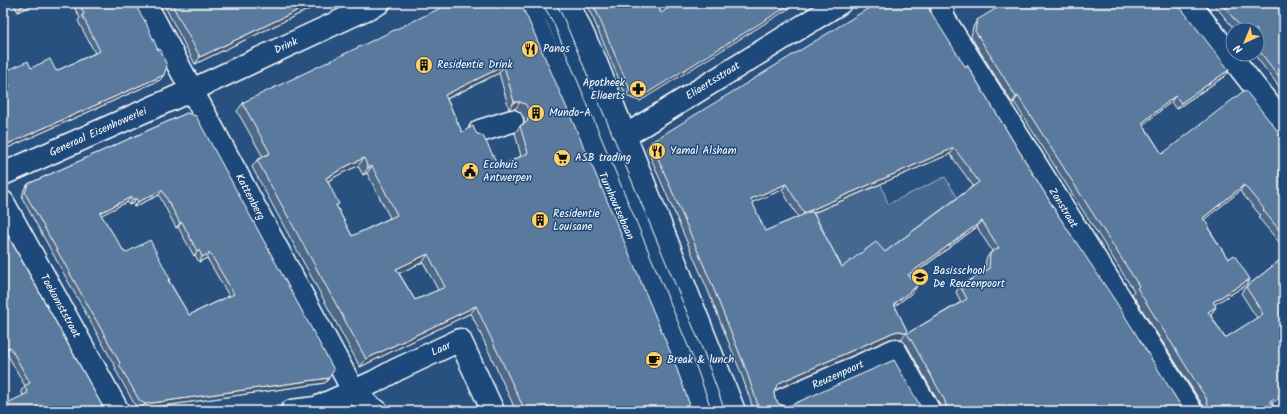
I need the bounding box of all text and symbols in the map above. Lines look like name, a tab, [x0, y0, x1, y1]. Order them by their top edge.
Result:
north arrow	[1225, 22, 1265, 62]
street label: Drink	[271, 32, 302, 59]
restaurant icon: Panos	[520, 39, 540, 59]
place label: Panos	[543, 40, 570, 58]
text: N	[1230, 40, 1248, 57]
building icon: Residentie Drink	[414, 55, 434, 75]
place label: Residentie Drink	[437, 56, 513, 74]
street label: Eliaertsstraat	[682, 57, 745, 105]
place label: Apotheek Eliaerts	[583, 74, 626, 105]
pharmacy icon: Apotheek Eliaerts	[628, 79, 648, 99]
street label: Generaal Eisenhowerlei	[46, 102, 150, 162]
building icon: Mundo-A	[526, 103, 546, 123]
place label: Mundo-A	[549, 104, 591, 122]
restaurant icon: Yamal Alsham	[647, 141, 667, 161]
place label: Yamal Alsham	[670, 142, 737, 160]
supermarket icon: ASB trading	[552, 148, 572, 168]
place label: ASB trading	[575, 149, 631, 167]
place label: Ecohuis Antwerpen	[483, 156, 532, 187]
public building icon: Ecohuis Antwerpen	[460, 161, 480, 181]
street label: Turnhoutsebaan	[593, 169, 639, 243]
street label: Kattenberg	[230, 170, 270, 224]
street label: Zonstraat	[1043, 184, 1083, 232]
place label: Residentie Louisane	[553, 205, 600, 236]
building icon: Residentie Louisane	[530, 210, 550, 230]
place label: Basisschool De Reuzenpoort	[933, 262, 1006, 293]
school or university icon: Basisschool De Reuzenpoort	[910, 267, 930, 287]
street label: Toekomststraat	[35, 271, 85, 342]
street label: Laar	[428, 336, 455, 361]
cafe icon: Break & lunch	[644, 350, 664, 370]
place label: Break & lunch	[667, 351, 734, 369]
street label: Reuzenpoort	[809, 355, 868, 394]

